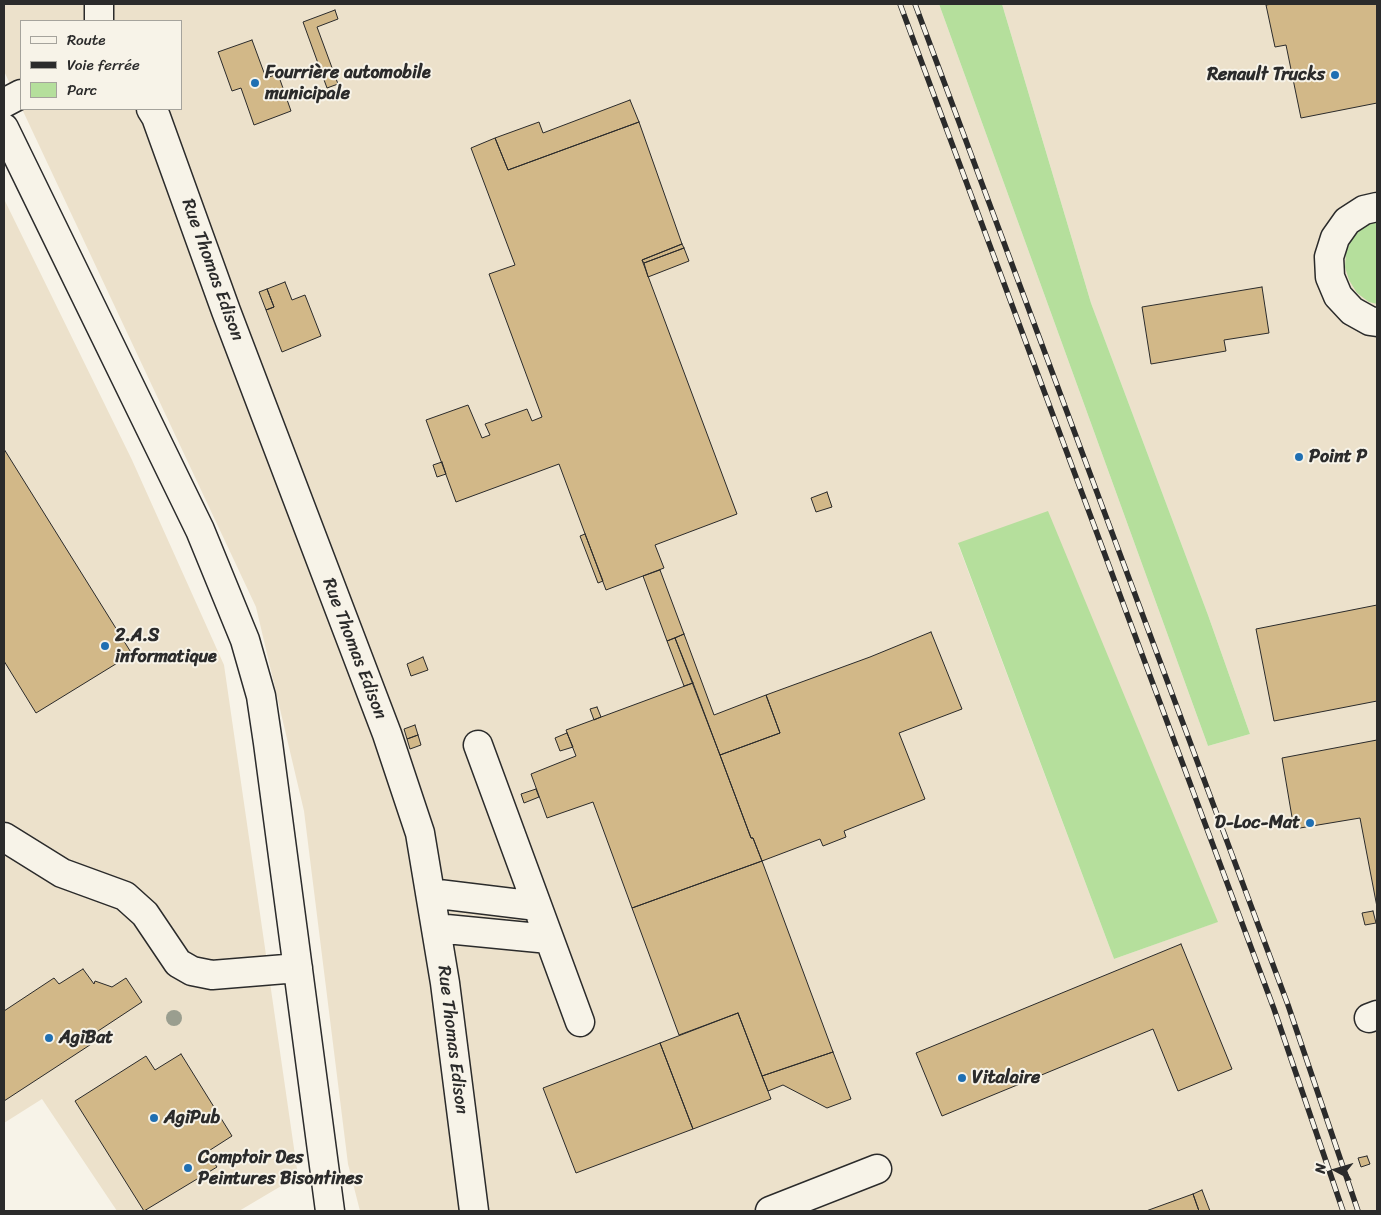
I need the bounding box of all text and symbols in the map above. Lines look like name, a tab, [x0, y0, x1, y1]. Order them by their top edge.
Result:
legend	[20, 20, 182, 110]
text: Route	[67, 27, 106, 53]
text: Voie ferrée	[67, 52, 140, 78]
place label: Fourrière automobile municipale	[265, 62, 431, 104]
place label: Renault Trucks	[1207, 64, 1325, 86]
marker: Renault Trucks	[1329, 69, 1341, 81]
text: Parc	[67, 77, 97, 103]
marker: Fourrière automobile municipale	[249, 77, 261, 89]
street label: Rue Thomas Edison	[176, 196, 248, 344]
place label: Point P	[1309, 446, 1367, 468]
marker: Point P	[1293, 451, 1305, 463]
street label: Rue Thomas Edison	[317, 575, 391, 723]
place label: 2.A.S informatique	[115, 625, 217, 668]
marker: 2.A.S informatique	[99, 640, 111, 652]
place label: D-Loc-Mat	[1215, 812, 1300, 834]
marker: D-Loc-Mat	[1304, 817, 1316, 829]
street label: Rue Thomas Edison	[432, 964, 472, 1116]
place label: AgiBat	[59, 1027, 113, 1049]
marker: AgiBat	[43, 1032, 55, 1044]
place label: Vitalaire	[972, 1067, 1040, 1089]
marker: Vitalaire	[956, 1072, 968, 1084]
place label: AgiPub	[164, 1107, 220, 1129]
marker: AgiPub	[148, 1112, 160, 1124]
north arrow	[1311, 1145, 1361, 1195]
place label: Comptoir Des Peintures Bisontines	[198, 1147, 363, 1190]
marker: Comptoir Des Peintures Bisontines	[182, 1162, 194, 1174]
text: N	[1308, 1162, 1334, 1175]

